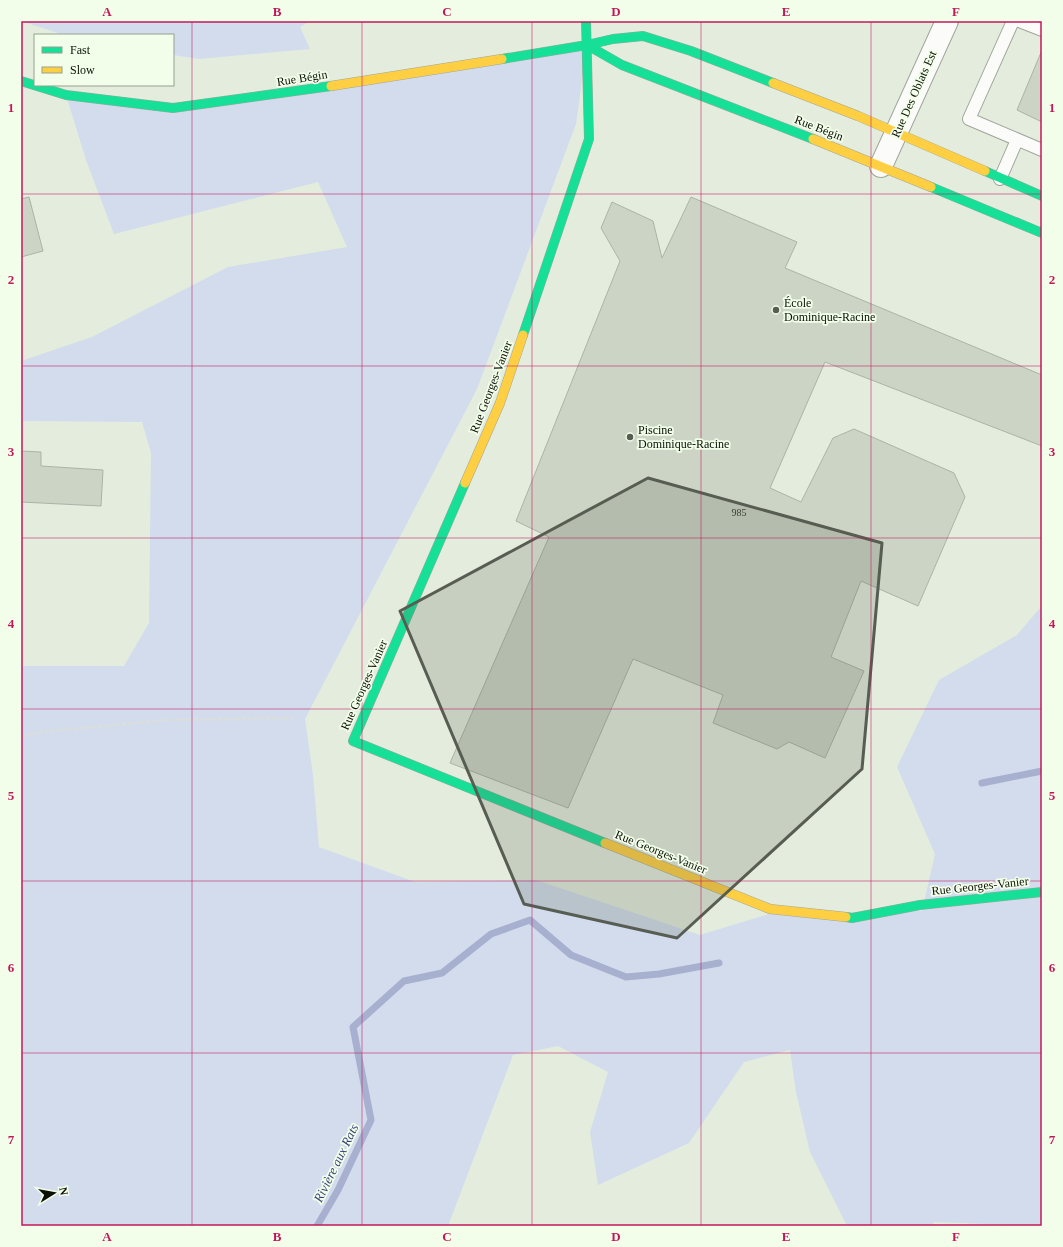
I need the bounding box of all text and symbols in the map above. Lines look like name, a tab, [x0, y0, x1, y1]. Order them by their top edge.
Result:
text: A	[102, 4, 112, 19]
text: B	[273, 4, 282, 19]
text: C	[442, 4, 452, 19]
text: D	[611, 4, 621, 19]
text: E	[782, 4, 790, 19]
text: F	[952, 4, 960, 19]
legend	[34, 34, 174, 86]
text: Fast	[70, 43, 91, 57]
street label: Rue Des Oblats Est	[889, 48, 940, 140]
text: Slow	[70, 63, 95, 77]
street label: Rue Bégin	[276, 67, 328, 89]
text: 1	[8, 100, 14, 115]
text: 1	[1049, 100, 1055, 115]
street label: Rue Bégin	[793, 112, 845, 144]
text: 2	[8, 272, 14, 287]
text: 2	[1049, 272, 1055, 287]
place label: École Dominique-Racine	[784, 296, 875, 324]
marker: École Dominique-Racine	[771, 305, 781, 315]
street label: Rue Georges-Vanier	[467, 339, 515, 435]
place label: Piscine Dominique-Racine	[638, 423, 729, 451]
marker: Piscine Dominique-Racine	[625, 432, 635, 442]
text: 3	[8, 444, 15, 459]
text: 3	[1049, 444, 1056, 459]
house number: 985	[732, 507, 747, 518]
text: 4	[8, 616, 15, 631]
text: 4	[1049, 616, 1056, 631]
street label: Rue Georges-Vanier	[338, 638, 390, 732]
text: 5	[8, 788, 15, 803]
text: 5	[1049, 788, 1056, 803]
street label: Rue Georges-Vanier	[613, 827, 709, 877]
street label: Rue Georges-Vanier	[931, 874, 1029, 898]
text: 6	[8, 960, 15, 975]
text: 6	[1049, 960, 1056, 975]
water label: Rivière aux Rats	[310, 1121, 361, 1206]
text: 7	[8, 1132, 15, 1147]
text: 7	[1049, 1132, 1056, 1147]
north arrow	[34, 1173, 74, 1213]
text: N	[57, 1186, 70, 1196]
text: A	[102, 1229, 112, 1244]
text: B	[273, 1229, 282, 1244]
text: C	[442, 1229, 452, 1244]
text: D	[611, 1229, 621, 1244]
text: E	[782, 1229, 790, 1244]
text: F	[952, 1229, 960, 1244]

